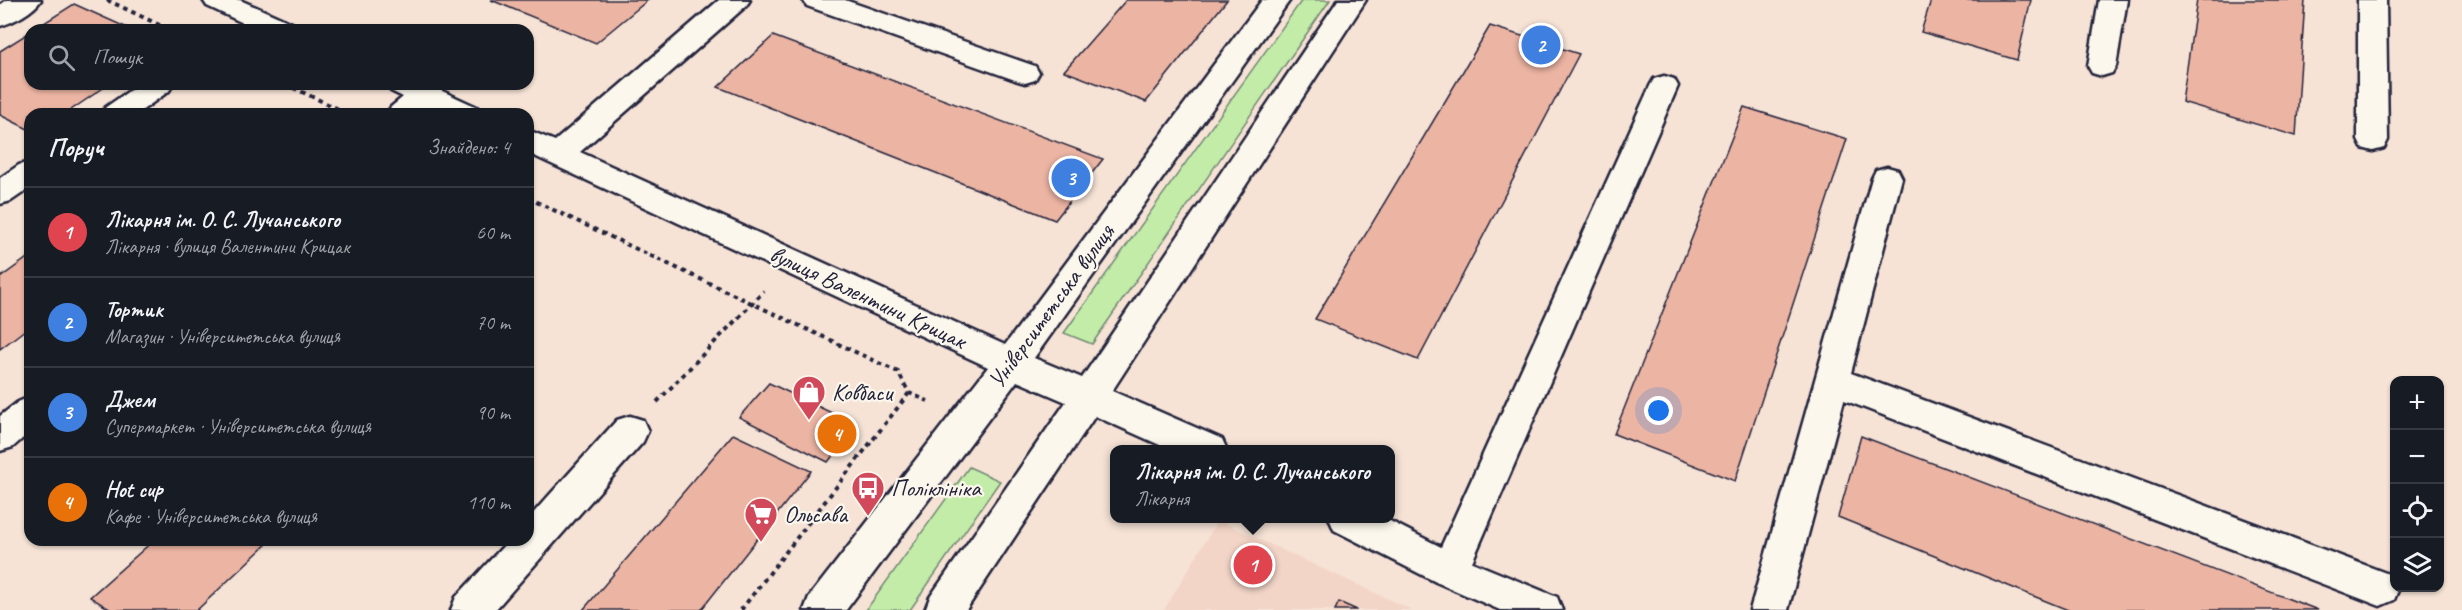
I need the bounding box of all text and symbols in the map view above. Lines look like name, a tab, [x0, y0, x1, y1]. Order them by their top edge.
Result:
pin: 2	[1522, 22, 1560, 68]
search box	[24, 24, 534, 90]
icon: search	[45, 41, 78, 74]
text: Пошук	[93, 43, 142, 71]
text: Поруч	[48, 131, 104, 164]
text: Знайдено: 4	[428, 135, 510, 160]
pin: 3	[1052, 156, 1090, 201]
text: Лікарня ім. О. С. Лучанського	[105, 206, 340, 234]
street label: Університетська вулиця	[981, 217, 1121, 394]
text: 1	[63, 220, 72, 245]
text: 60 m	[476, 220, 510, 245]
text: Лікарня · вулиця Валентини Крицак	[105, 234, 350, 259]
street label: вулиця Валентини Крицак	[765, 238, 973, 356]
text: Тортик	[105, 296, 163, 324]
text: 2	[63, 310, 72, 335]
text: 70 m	[476, 310, 510, 335]
text: Магазин · Університетська вулиця	[105, 324, 340, 349]
shop icon: Ковбаси	[791, 374, 827, 421]
map controls	[2390, 376, 2444, 592]
button: +	[2390, 376, 2444, 430]
place label: Ковбаси	[832, 377, 895, 407]
text: Джем	[105, 386, 155, 414]
your location	[1644, 396, 1673, 425]
text: 3	[63, 400, 72, 425]
text: 90 m	[476, 400, 510, 425]
pin: 4	[818, 412, 856, 456]
text: Супермаркет · Університетська вулиця	[105, 414, 371, 439]
button: −	[2390, 430, 2444, 484]
popup	[1110, 445, 1395, 523]
text: Лікарня ім. О. С. Лучанського	[1135, 458, 1370, 486]
bus stop icon: Поліклініка	[850, 470, 886, 517]
place label: Поліклініка	[891, 473, 982, 503]
text: Hot cup	[105, 476, 163, 504]
button: locate	[2390, 484, 2444, 538]
text: Лікарня	[1135, 486, 1189, 511]
text: 4	[63, 490, 72, 515]
text: 110 m	[467, 490, 510, 515]
supermarket icon: Ольсава	[743, 496, 779, 543]
place label: Ольсава	[784, 499, 849, 529]
text: Кафе · Університетська вулиця	[105, 504, 317, 529]
button: layers	[2390, 538, 2444, 592]
pin: 1	[1234, 542, 1272, 588]

